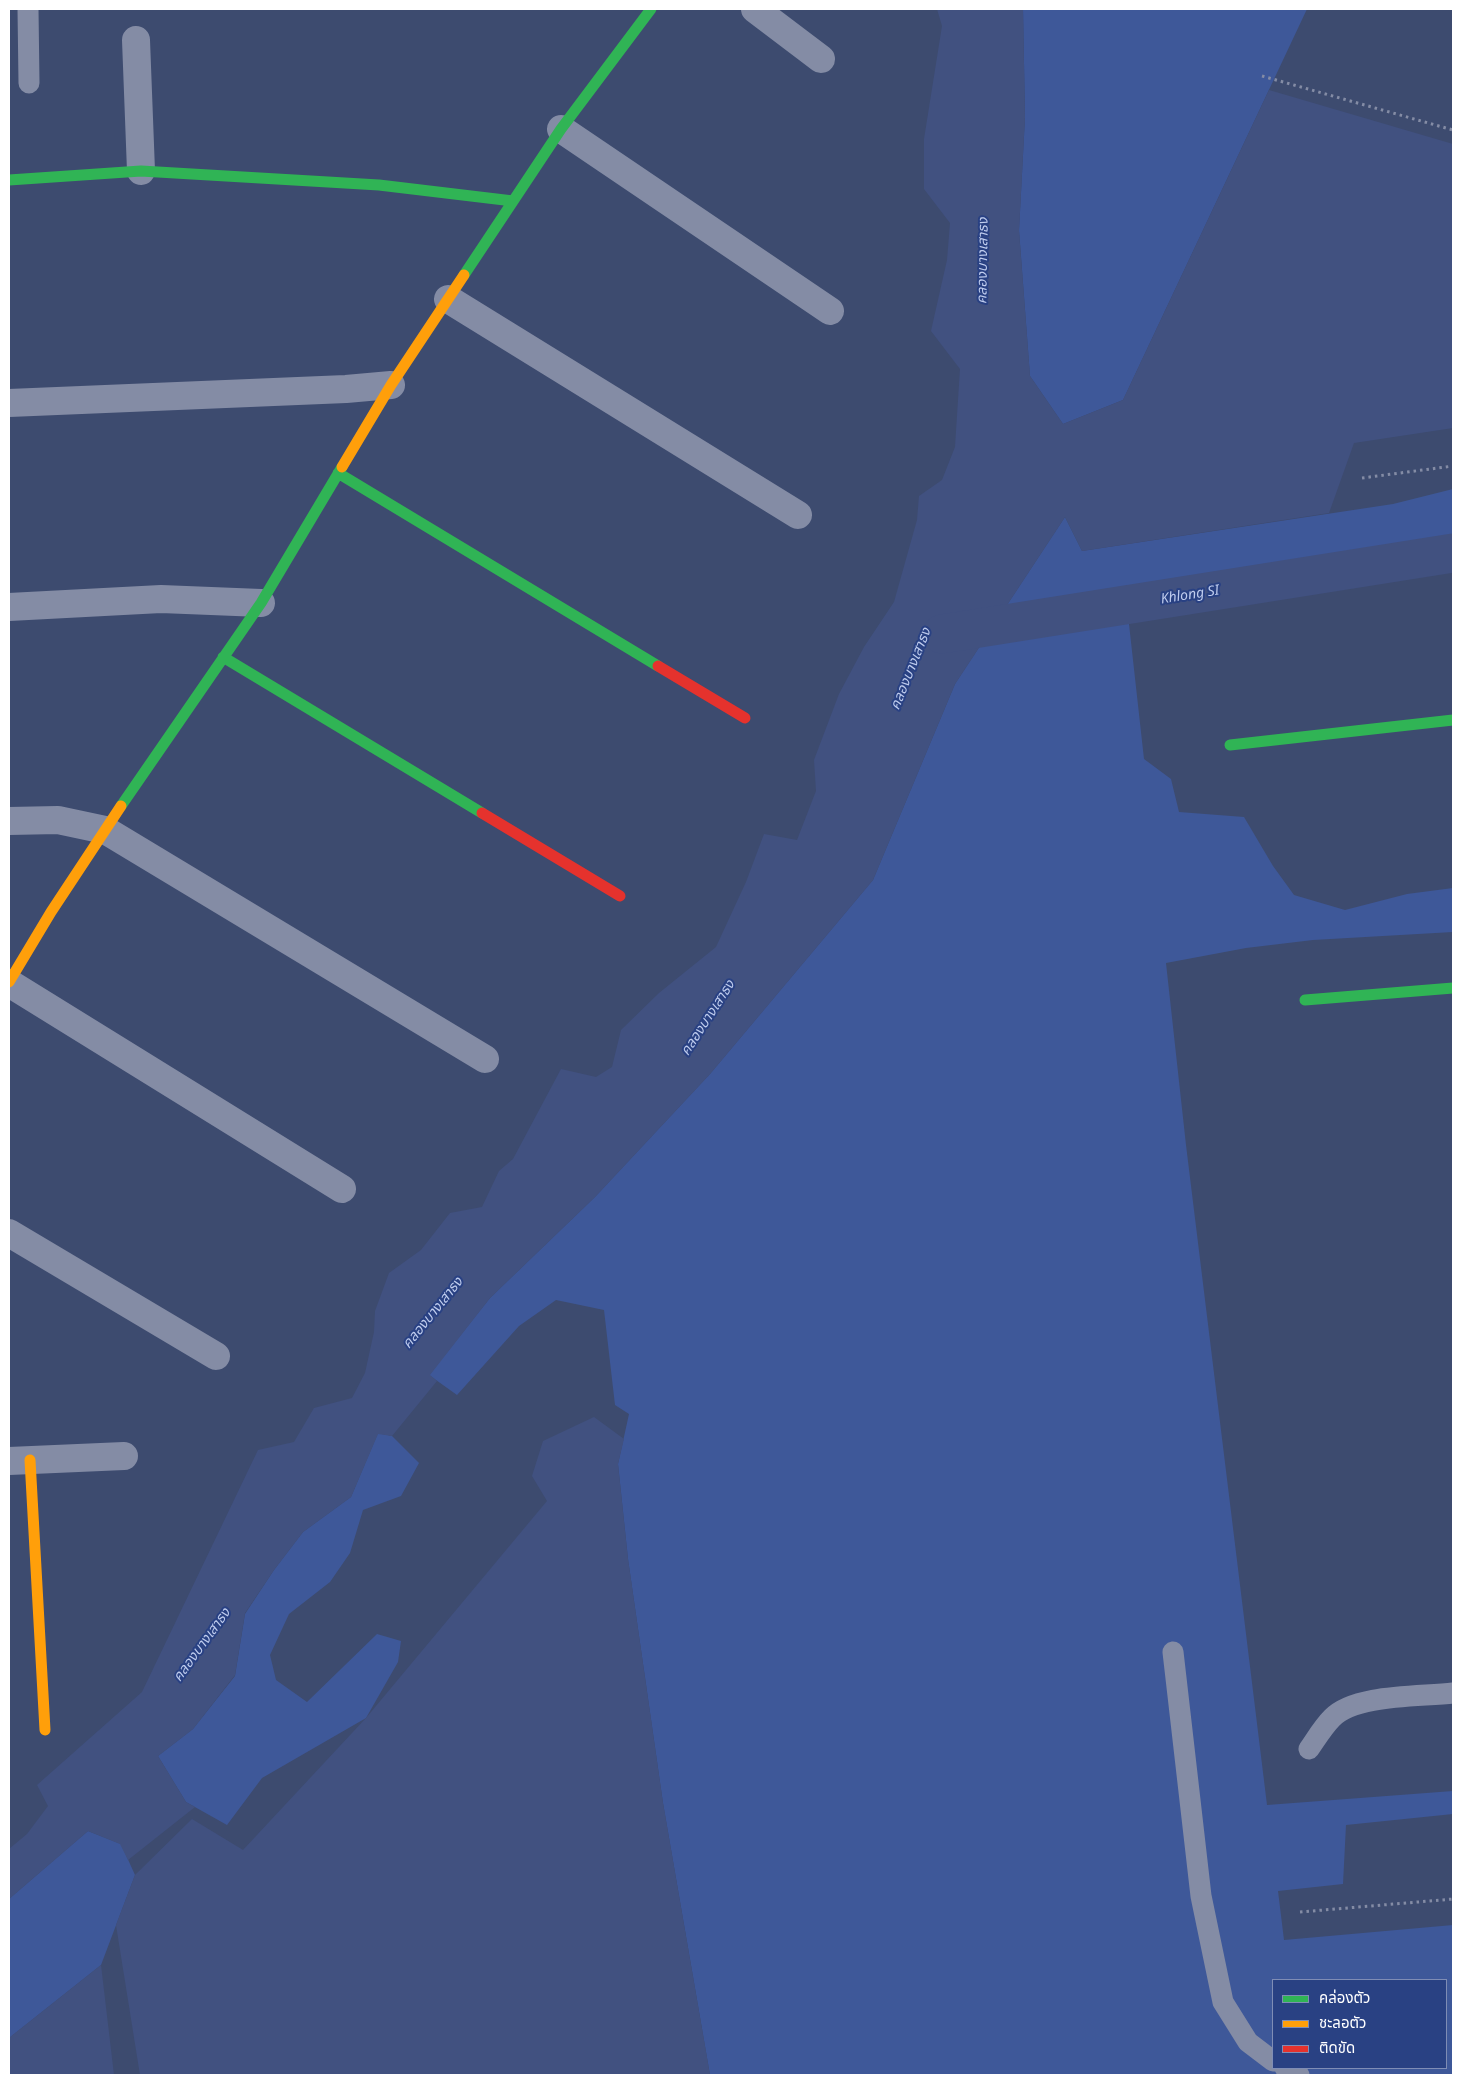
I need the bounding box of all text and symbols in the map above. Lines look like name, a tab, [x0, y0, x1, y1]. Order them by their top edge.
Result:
water label: คลองบางเสาธง	[974, 218, 992, 304]
water label: Khlong SI	[1160, 582, 1220, 608]
water label: คลองบางเสาธง	[887, 626, 935, 712]
water label: คลองบางเสาธง	[677, 977, 739, 1059]
water label: คลองบางเสาธง	[399, 1274, 467, 1352]
water label: คลองบางเสาธง	[170, 1605, 234, 1685]
legend	[1272, 1979, 1447, 2069]
text: คล่องตัว	[1319, 1987, 1370, 2007]
text: ชะลอตัว	[1319, 2012, 1366, 2032]
text: ติดขัด	[1319, 2037, 1355, 2057]

